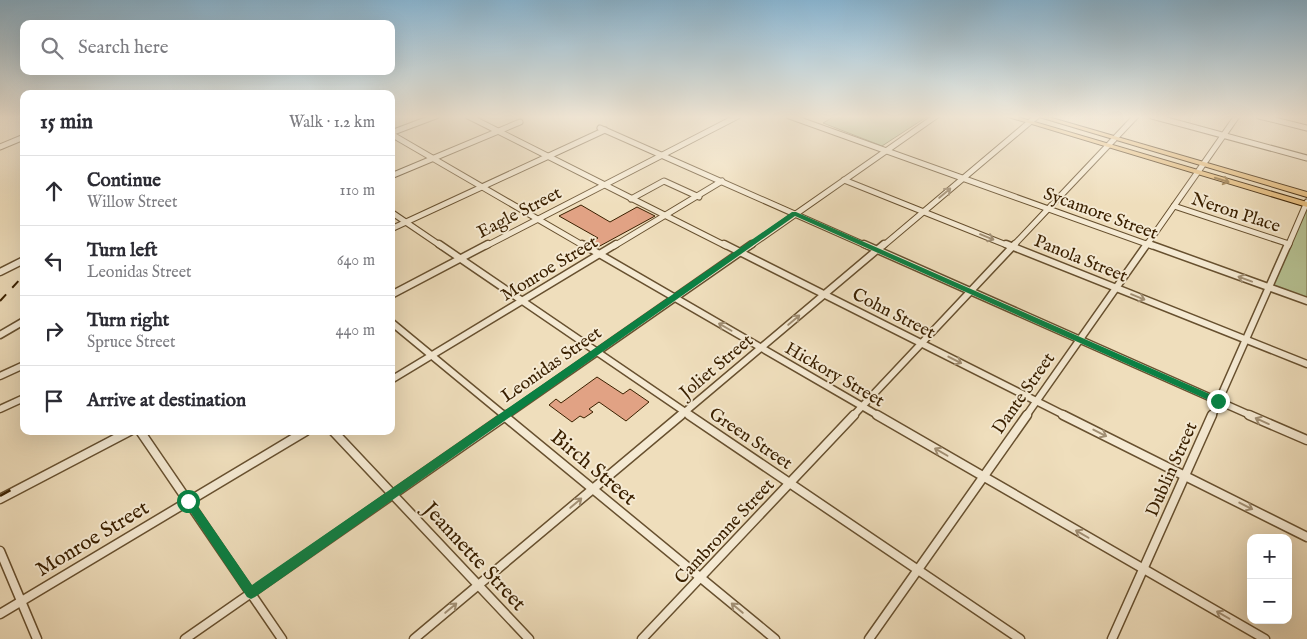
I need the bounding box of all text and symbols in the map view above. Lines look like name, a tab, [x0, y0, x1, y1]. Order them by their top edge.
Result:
search box	[20, 20, 395, 75]
icon: search	[38, 34, 66, 62]
text: Search here	[78, 36, 169, 60]
text: 15 min	[40, 109, 93, 136]
text: Walk · 1.2 km	[289, 113, 375, 133]
text: Continue	[87, 169, 161, 193]
one-way arrow	[1214, 175, 1230, 185]
icon: ahead	[40, 177, 68, 205]
text: 110 m	[339, 181, 375, 201]
street label: Eagle Street	[474, 182, 566, 244]
street label: Sycamore Street	[1040, 183, 1161, 246]
one-way arrow	[939, 187, 952, 199]
street label: Neron Place	[1188, 188, 1283, 239]
text: Willow Street	[87, 193, 177, 213]
street label: Panola Street	[1030, 230, 1130, 289]
street label: Monroe Street	[497, 231, 602, 307]
one-way arrow	[979, 233, 994, 242]
text: Turn left	[87, 239, 158, 263]
icon: left	[40, 247, 68, 275]
text: 640 m	[337, 251, 375, 271]
text: Leonidas Street	[87, 263, 191, 283]
one-way arrow	[1237, 274, 1253, 283]
street label: Cohn Street	[848, 284, 939, 345]
one-way arrow	[1130, 293, 1145, 302]
text: Turn right	[87, 309, 169, 333]
one-way arrow	[787, 315, 800, 326]
icon: right	[40, 317, 68, 345]
text: 440 m	[336, 321, 375, 341]
street label: Leonidas Street	[497, 322, 607, 408]
one-way arrow	[718, 322, 732, 332]
street label: Joliet Street	[674, 330, 759, 406]
text: Spruce Street	[87, 333, 175, 353]
street label: Hickory Street	[780, 338, 888, 413]
street label: Dante Street	[988, 348, 1061, 439]
one-way arrow	[947, 356, 962, 365]
icon: arrive	[40, 387, 68, 415]
text: Arrive at destination	[87, 389, 246, 413]
route end	[1207, 390, 1230, 413]
street label: Green Street	[704, 403, 796, 476]
one-way arrow	[1255, 415, 1270, 425]
street label: Dublin Street	[1141, 419, 1203, 521]
street label: Birch Street	[544, 424, 642, 512]
one-way arrow	[1093, 428, 1108, 438]
one-way arrow	[935, 447, 949, 457]
street label: Cambronne Street	[670, 474, 780, 590]
route start	[177, 490, 200, 513]
street label: Monroe Street	[31, 495, 154, 584]
street label: Jeannette Street	[415, 495, 531, 617]
one-way arrow	[569, 498, 582, 509]
one-way arrow	[1238, 502, 1253, 511]
one-way arrow	[1075, 528, 1090, 538]
map controls	[1247, 534, 1292, 624]
button: +	[1247, 534, 1292, 579]
button: −	[1247, 579, 1292, 624]
one-way arrow	[444, 602, 457, 613]
one-way arrow	[731, 603, 744, 614]
one-way arrow	[1216, 609, 1230, 619]

